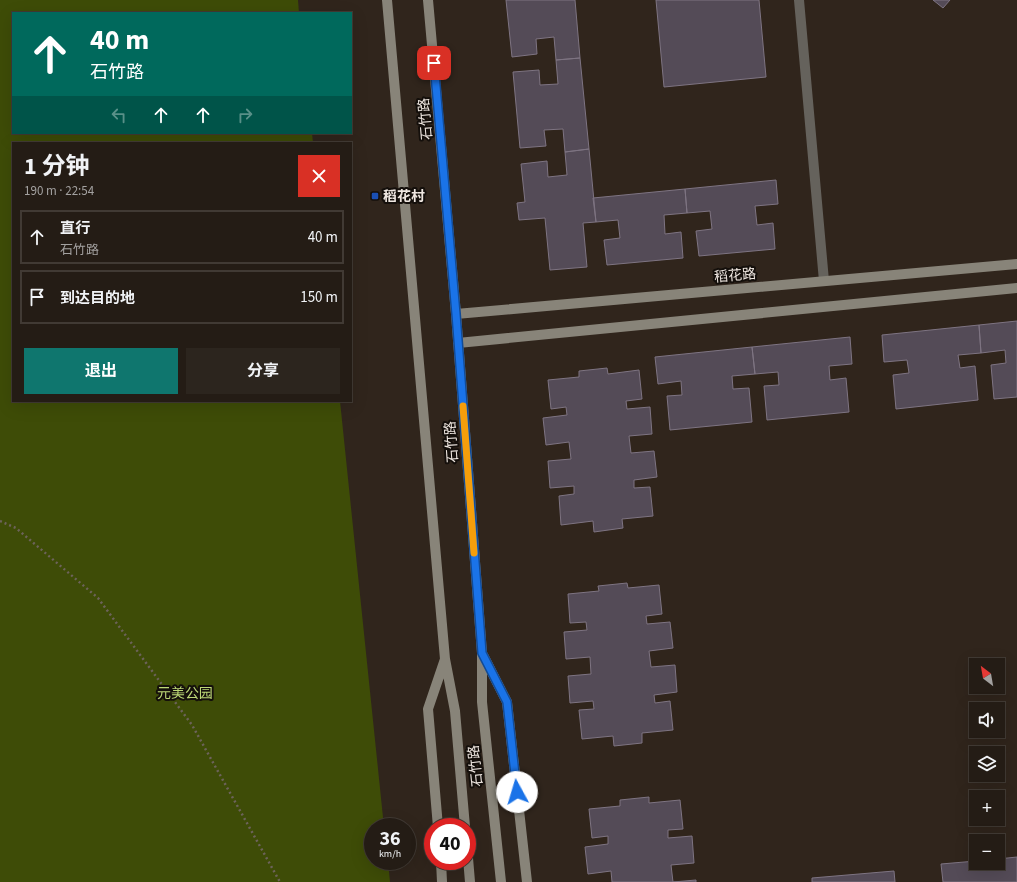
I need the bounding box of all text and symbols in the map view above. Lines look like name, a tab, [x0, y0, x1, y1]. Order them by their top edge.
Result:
text: 40 m	[90, 20, 149, 60]
icon: ahead	[24, 28, 76, 80]
pin	[417, 46, 451, 80]
icon: arrive	[423, 52, 445, 74]
text: 石竹路	[90, 60, 144, 85]
street label: 石竹路	[414, 97, 438, 141]
icon: left	[108, 104, 130, 126]
icon: ahead	[150, 104, 172, 126]
icon: ahead	[192, 104, 214, 126]
icon: right	[234, 104, 256, 126]
text: 1 分钟	[24, 149, 89, 184]
button: close	[298, 155, 340, 197]
text: 190 m · 22:54	[24, 182, 94, 200]
place label: 稻花村	[383, 187, 425, 207]
marker: 稻花村	[370, 191, 380, 201]
text: 直行	[60, 218, 90, 239]
icon: ahead	[26, 226, 48, 248]
text: 40 m	[308, 227, 338, 248]
text: 石竹路	[60, 241, 99, 259]
street label: 稻花路	[713, 264, 757, 288]
icon: arrive	[26, 286, 48, 308]
text: 150 m	[300, 287, 338, 308]
text: 到达目的地	[60, 288, 135, 309]
button: 退出	[24, 348, 178, 394]
button: 分享	[186, 348, 340, 394]
street label: 石竹路	[441, 420, 463, 464]
north arrow	[969, 658, 1005, 694]
map controls	[969, 658, 1005, 870]
park label: 元美公园	[157, 684, 213, 704]
button: sound	[969, 702, 1005, 738]
street label: 石竹路	[464, 744, 488, 788]
button: layers	[969, 746, 1005, 782]
position arrow	[496, 771, 538, 813]
button: +	[969, 790, 1005, 826]
speed limit sign: 40	[424, 818, 476, 870]
text: 36	[379, 825, 401, 853]
button: −	[969, 834, 1005, 870]
text: km/h	[379, 847, 401, 861]

